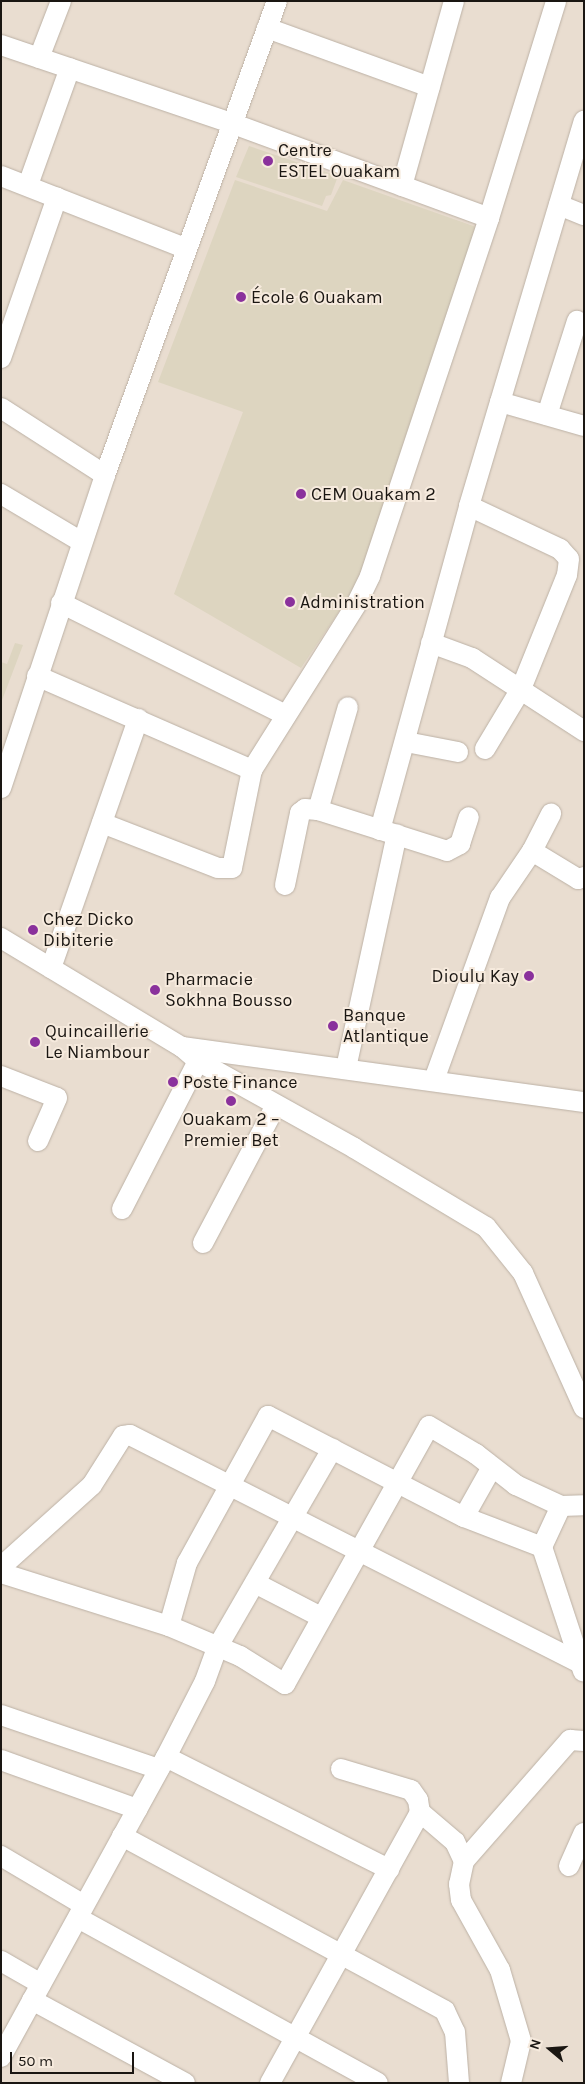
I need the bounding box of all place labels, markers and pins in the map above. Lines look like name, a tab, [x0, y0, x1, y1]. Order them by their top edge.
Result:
place label: Centre ESTEL Ouakam	[278, 140, 400, 182]
marker: Centre ESTEL Ouakam	[262, 155, 274, 167]
place label: École 6 Ouakam	[251, 286, 383, 308]
marker: École 6 Ouakam	[235, 291, 247, 303]
place label: CEM Ouakam 2	[311, 483, 436, 505]
marker: CEM Ouakam 2	[295, 488, 307, 500]
place label: Administration	[300, 591, 425, 613]
marker: Administration	[284, 596, 296, 608]
place label: Chez Dicko Dibiterie	[43, 909, 133, 952]
marker: Chez Dicko Dibiterie	[27, 924, 39, 936]
place label: Dioulu Kay	[432, 965, 519, 987]
place label: Pharmacie Sokhna Bousso	[165, 969, 292, 1012]
marker: Dioulu Kay	[523, 970, 535, 982]
marker: Pharmacie Sokhna Bousso	[149, 984, 161, 996]
place label: Banque Atlantique	[343, 1005, 429, 1048]
marker: Banque Atlantique	[327, 1020, 339, 1032]
place label: Quincaillerie Le Niambour	[45, 1021, 149, 1064]
marker: Quincaillerie Le Niambour	[29, 1036, 41, 1048]
place label: Poste Finance	[183, 1071, 298, 1093]
marker: Poste Finance	[167, 1076, 179, 1088]
marker: Ouakam 2 – Premier Bet	[225, 1095, 237, 1107]
place label: Ouakam 2 – Premier Bet	[183, 1109, 279, 1152]

